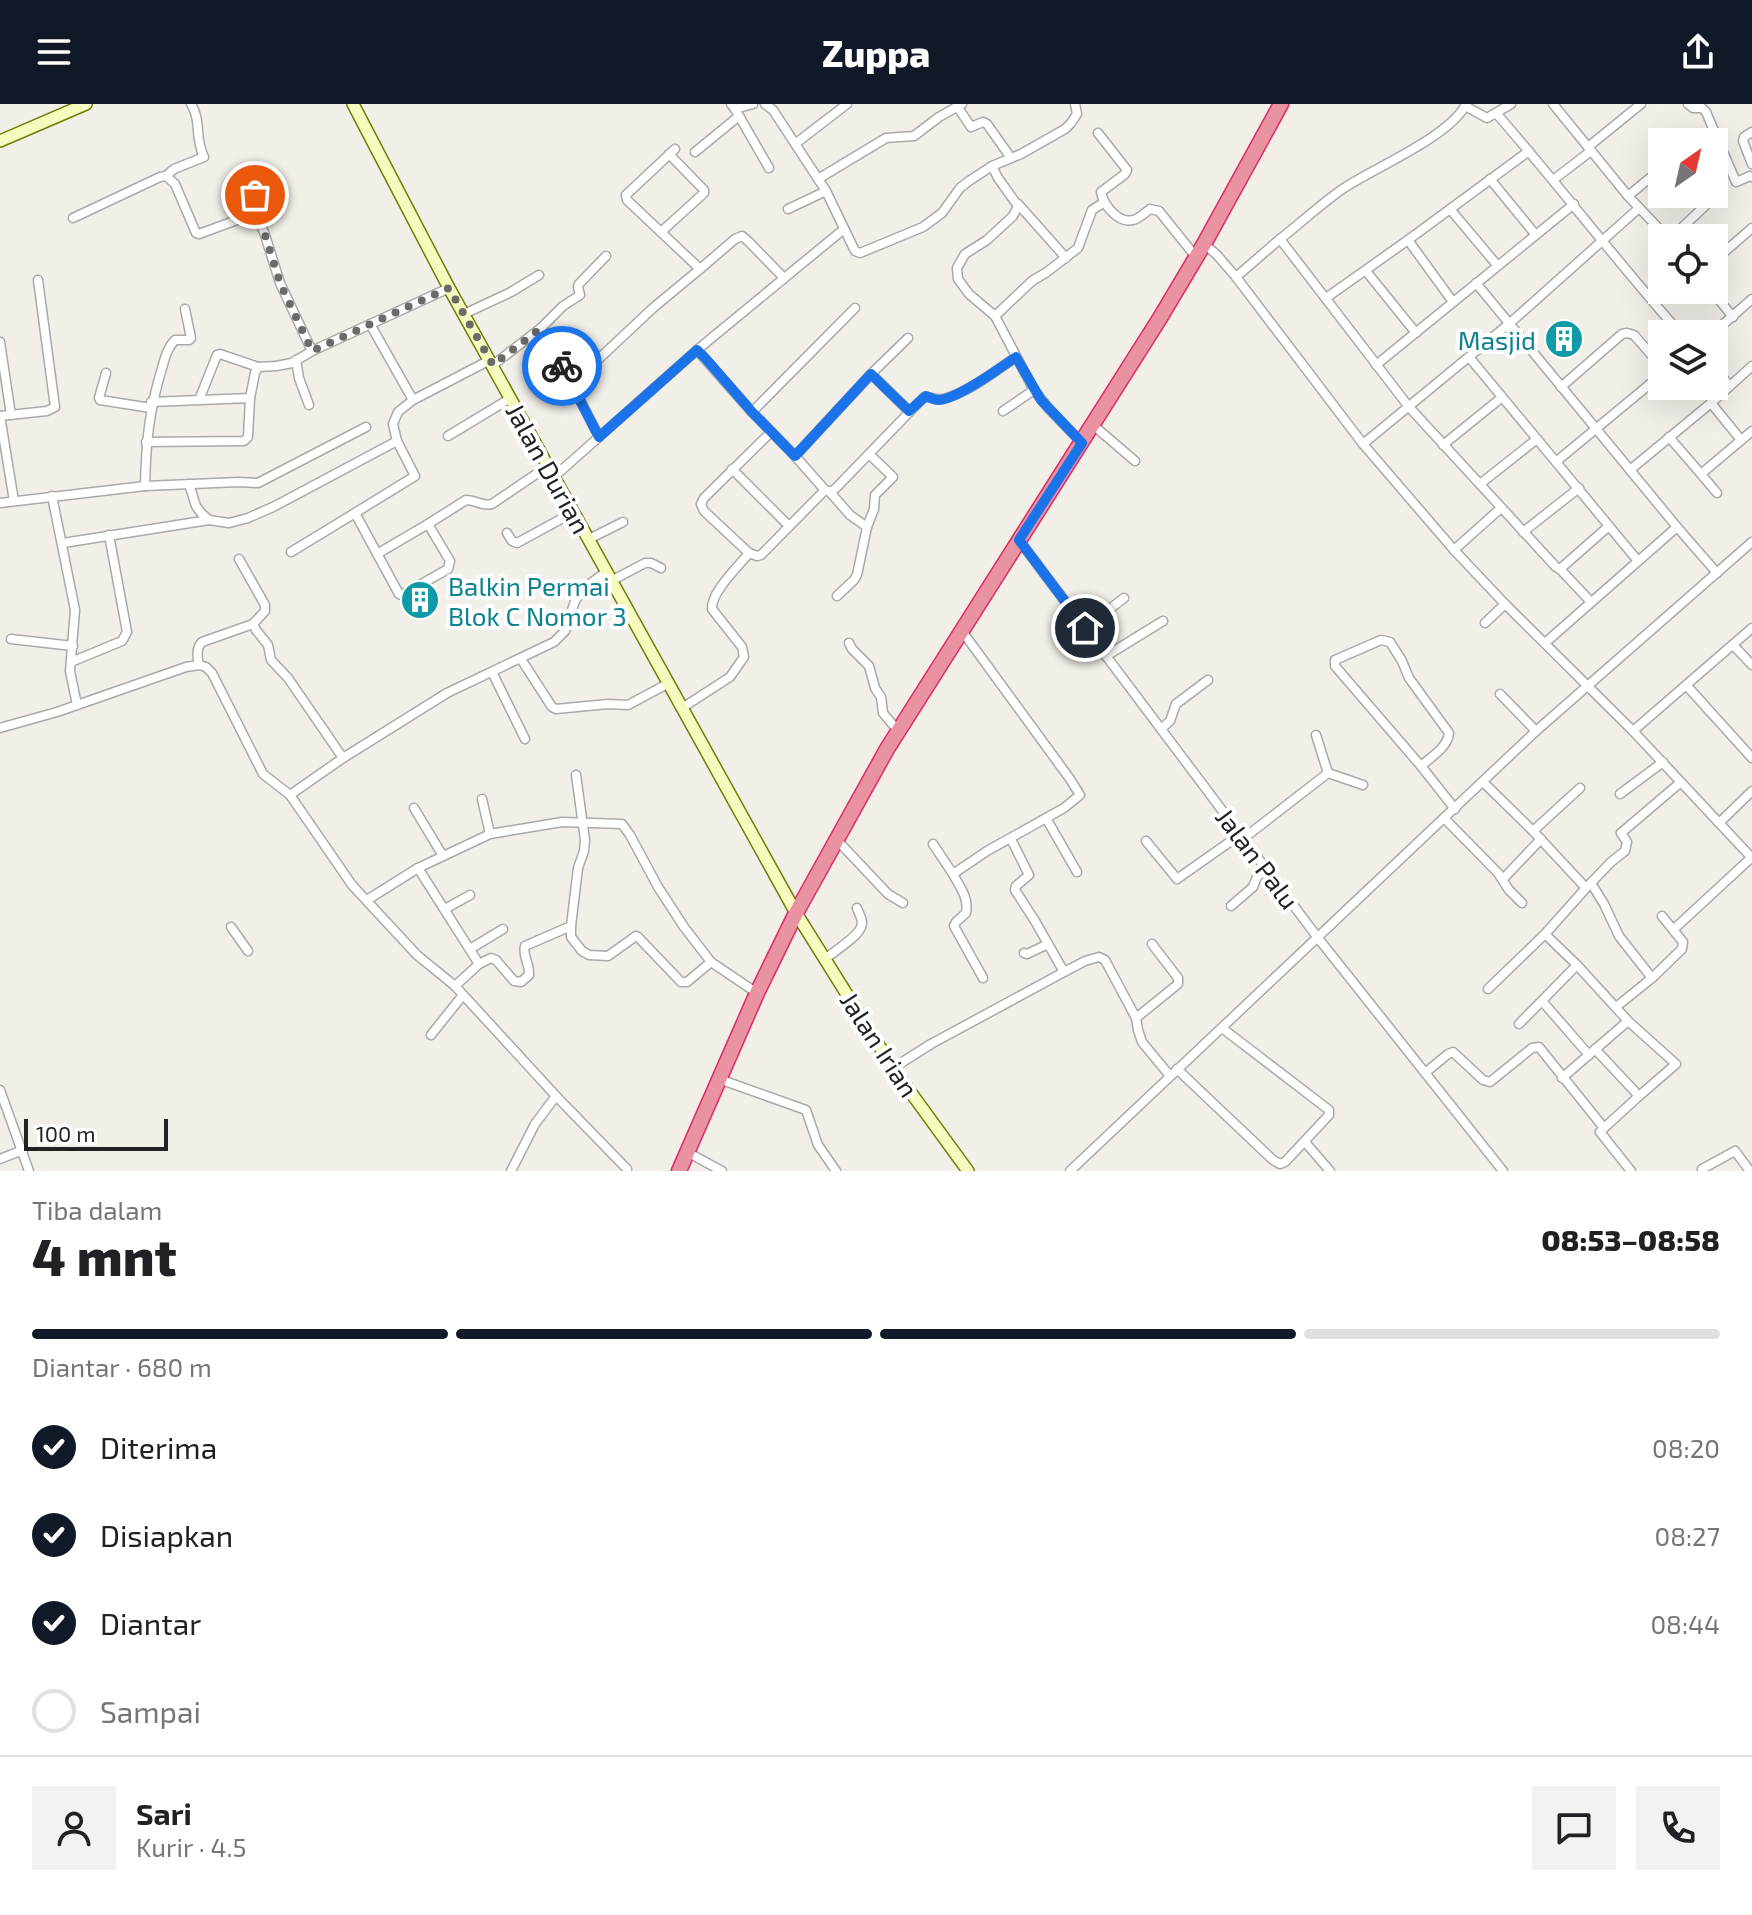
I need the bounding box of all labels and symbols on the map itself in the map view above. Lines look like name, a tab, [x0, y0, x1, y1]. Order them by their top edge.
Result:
north arrow	[1648, 128, 1728, 208]
pin	[221, 161, 289, 229]
building icon: Masjid	[1543, 318, 1585, 360]
place label: Masjid	[1458, 324, 1536, 355]
courier	[522, 326, 602, 406]
street label: Jalan Durian	[500, 397, 598, 539]
place label: Balkin Permai Blok C Nomor 3	[448, 570, 627, 631]
building icon: Balkin Permai Blok C Nomor 3	[399, 579, 441, 621]
pin	[1051, 594, 1119, 662]
street label: Jalan Palu	[1210, 802, 1306, 914]
street label: Jalan Irian	[835, 986, 925, 1102]
scale bar	[24, 1115, 168, 1151]

